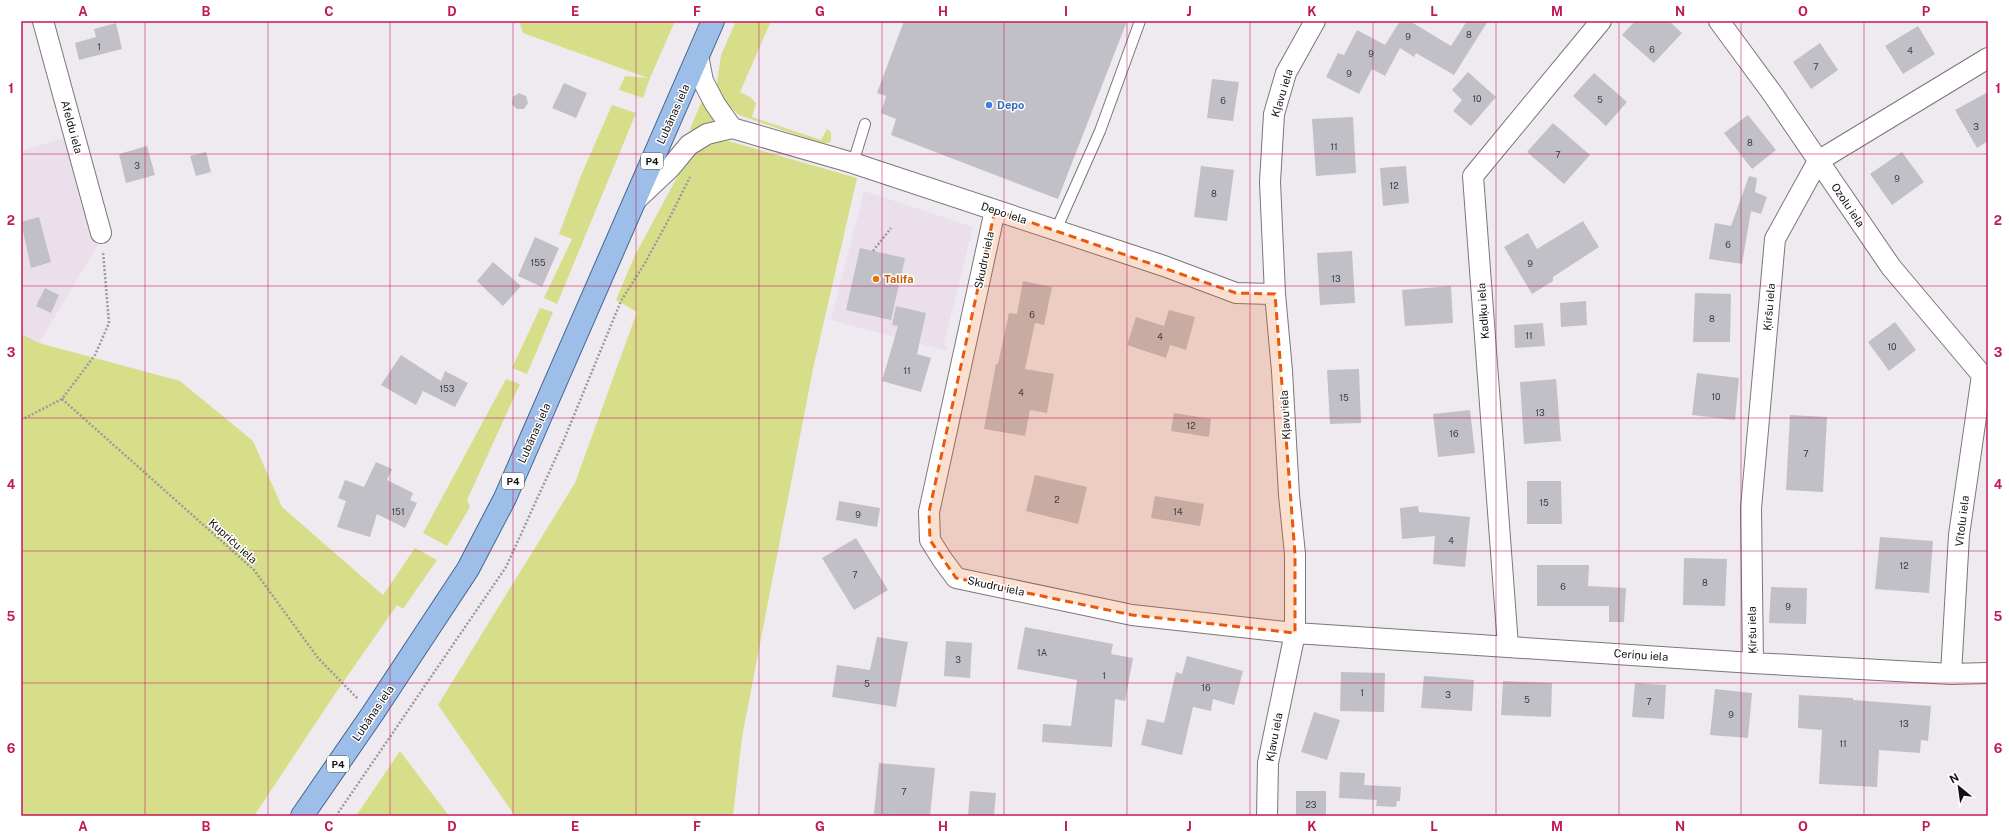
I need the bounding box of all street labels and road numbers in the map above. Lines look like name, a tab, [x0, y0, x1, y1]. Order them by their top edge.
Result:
street label: Kļavu iela	[1269, 68, 1295, 118]
street label: Lubānas iela	[654, 82, 692, 146]
street label: Afeldu iela	[59, 99, 85, 155]
road number: P4	[641, 153, 663, 169]
street label: Ozolu iela	[1829, 181, 1867, 229]
street label: Depo iela	[980, 200, 1028, 226]
street label: Skudru iela	[972, 230, 996, 290]
street label: Kadiķu iela	[1475, 282, 1491, 340]
street label: Ķiršu iela	[1761, 283, 1777, 331]
street label: Kļavu iela	[1278, 390, 1292, 440]
street label: Lubānas iela	[515, 401, 553, 465]
road number: P4	[502, 473, 524, 489]
street label: Vītolu iela	[1953, 495, 1971, 547]
street label: Kupriču iela	[206, 516, 260, 566]
street label: Skudru iela	[966, 574, 1026, 598]
street label: Ķiršu iela	[1746, 606, 1758, 654]
street label: Ceriņu iela	[1613, 647, 1669, 663]
street label: Lubānas iela	[350, 683, 396, 743]
street label: Kļavu iela	[1263, 712, 1285, 762]
road number: P4	[327, 756, 349, 772]

